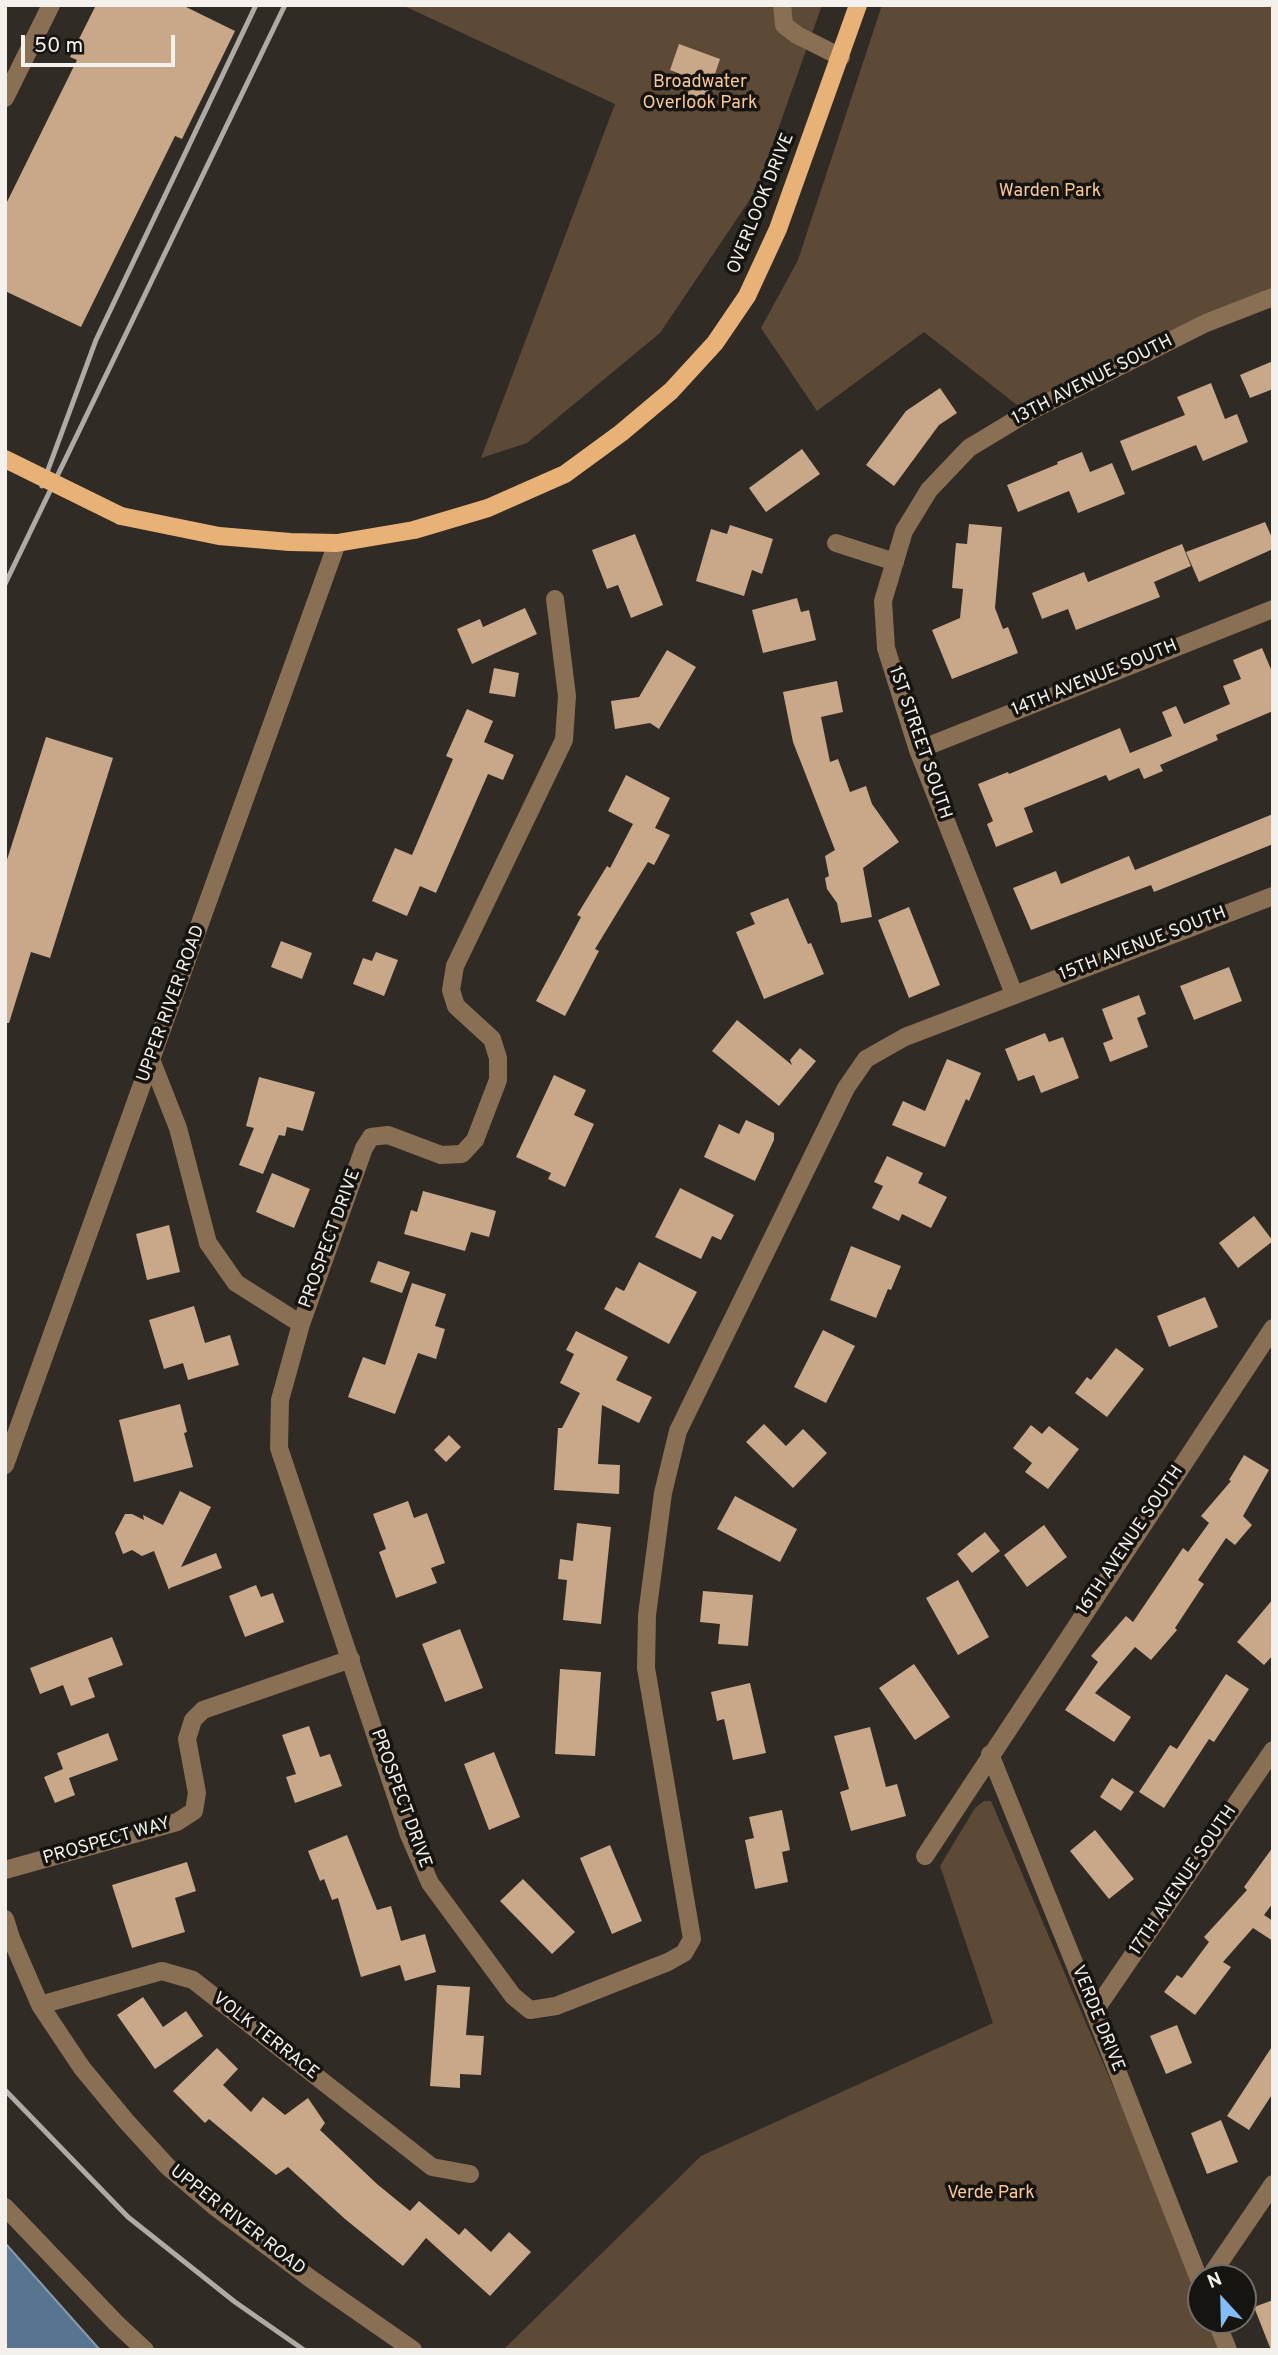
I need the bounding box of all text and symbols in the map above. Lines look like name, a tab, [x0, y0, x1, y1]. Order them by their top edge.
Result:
scale bar	[24, 21, 178, 65]
text: 50 m	[34, 33, 83, 60]
park label: Broadwater Overlook Park	[643, 72, 757, 114]
street label: OVERLOOK DRIVE	[724, 130, 800, 278]
park label: Warden Park	[999, 181, 1101, 203]
street label: 13TH AVENUE SOUTH	[1009, 331, 1177, 431]
street label: 14TH AVENUE SOUTH	[1009, 636, 1181, 722]
street label: 1ST STREET SOUTH	[883, 664, 955, 822]
street label: 15TH AVENUE SOUTH	[1057, 903, 1229, 987]
street label: UPPER RIVER ROAD	[134, 922, 210, 1086]
street label: PROSPECT DRIVE	[296, 1167, 366, 1311]
street label: 16TH AVENUE SOUTH	[1073, 1462, 1189, 1620]
street label: PROSPECT DRIVE	[365, 1727, 435, 1871]
street label: 17TH AVENUE SOUTH	[1126, 1802, 1242, 1960]
street label: PROSPECT WAY	[41, 1814, 173, 1870]
street label: VERDE DRIVE	[1066, 1963, 1128, 2075]
street label: VOLK TERRACE	[208, 1989, 322, 2085]
street label: UPPER RIVER ROAD	[165, 2162, 309, 2280]
park label: Verde Park	[947, 2183, 1035, 2205]
north arrow	[1187, 2264, 1257, 2334]
text: N	[1204, 2268, 1226, 2295]

